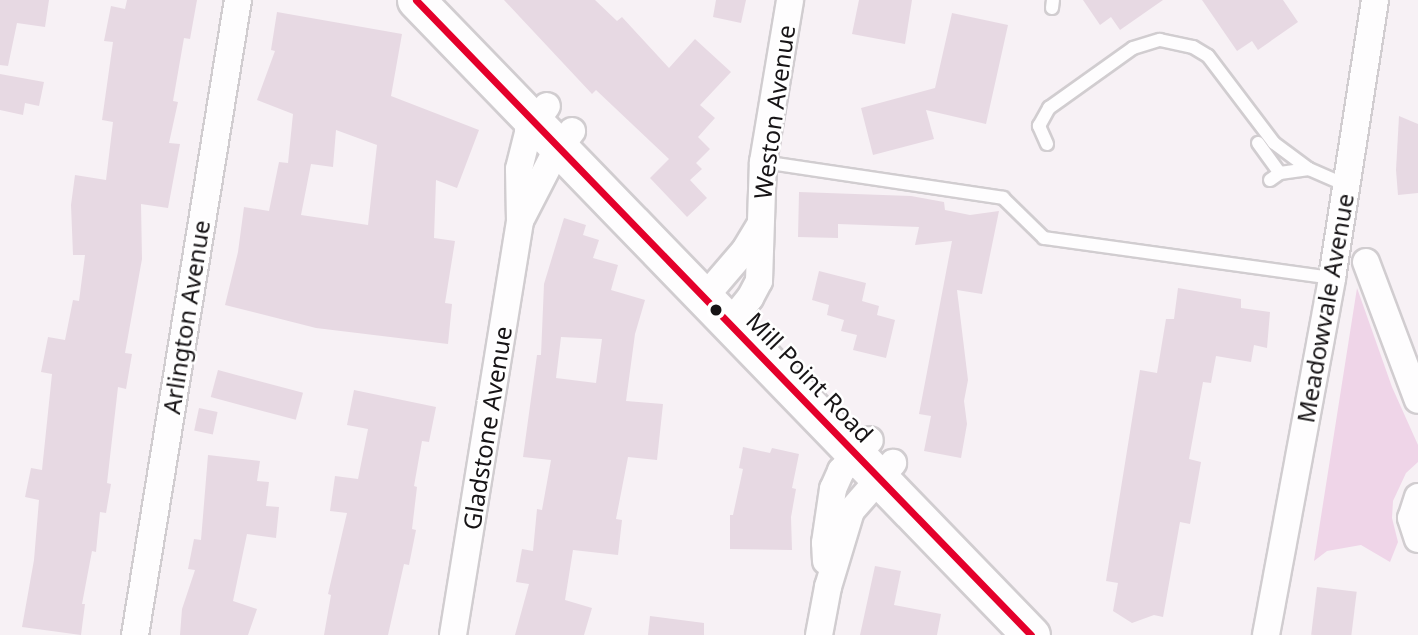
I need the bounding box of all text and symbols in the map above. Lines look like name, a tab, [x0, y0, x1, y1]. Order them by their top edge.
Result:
street label: Weston Avenue	[748, 23, 800, 201]
street label: Meadowvale Avenue	[1291, 191, 1359, 425]
street label: Arlington Avenue	[156, 218, 216, 416]
unlabelled marker	[709, 303, 723, 317]
street label: Mill Point Road	[741, 306, 879, 448]
street label: Gladstone Avenue	[457, 324, 517, 532]

